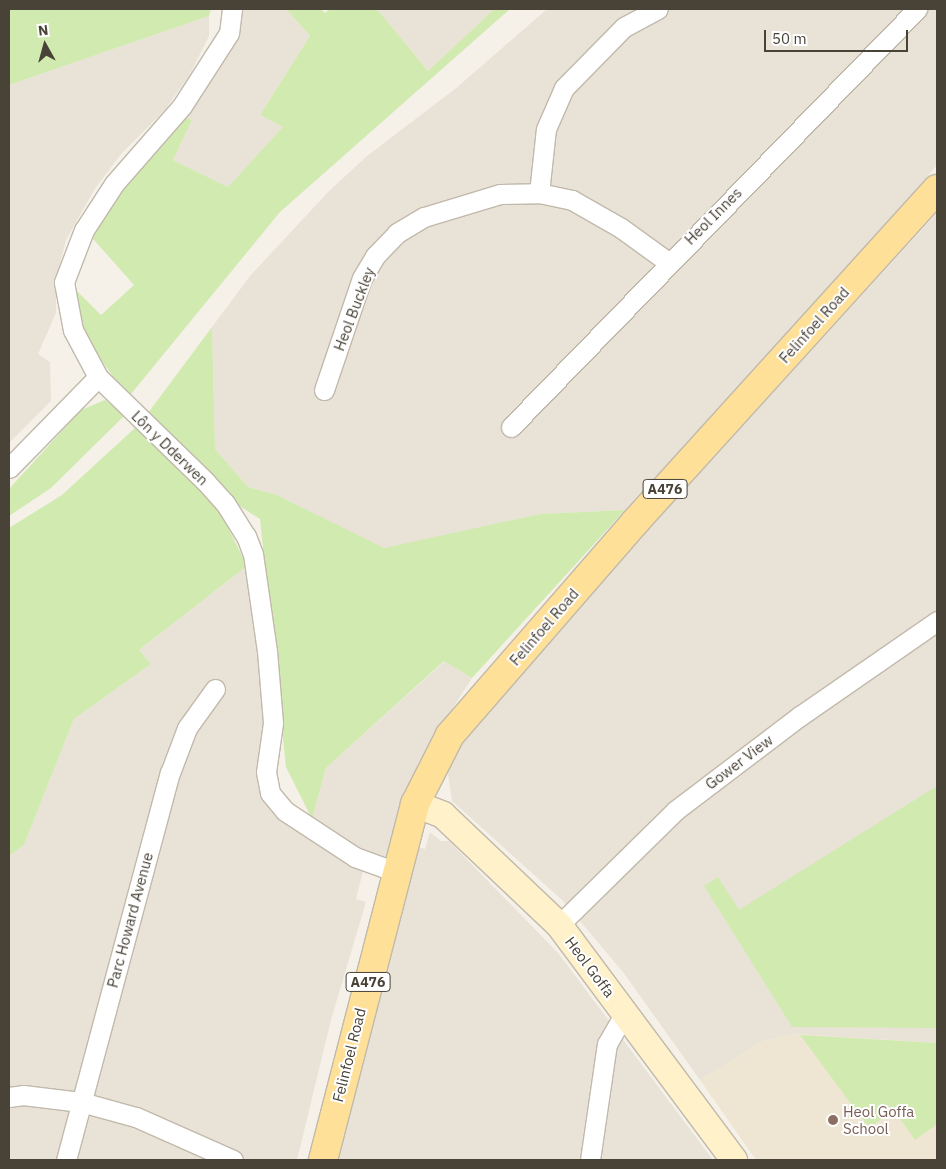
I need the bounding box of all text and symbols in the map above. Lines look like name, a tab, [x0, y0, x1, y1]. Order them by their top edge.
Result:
north arrow	[20, 20, 70, 70]
scale bar	[766, 20, 910, 52]
text: N	[37, 21, 49, 40]
text: 50 m	[772, 29, 807, 48]
street label: Heol Innes	[681, 184, 745, 248]
street label: Heol Buckley	[330, 265, 378, 353]
street label: Felinfoel Road	[775, 283, 853, 367]
street label: Lôn y Dderwen	[128, 407, 212, 489]
road number: A476	[642, 478, 688, 500]
street label: Felinfoel Road	[506, 585, 582, 669]
street label: Gower View	[702, 731, 776, 793]
street label: Parc Howard Avenue	[103, 850, 157, 990]
street label: Heol Goffa	[561, 933, 619, 1001]
road number: A476	[346, 970, 390, 994]
street label: Felinfoel Road	[329, 1006, 369, 1104]
place label: Heol Goffa School	[843, 1102, 914, 1137]
marker: Heol Goffa School	[827, 1114, 839, 1126]

